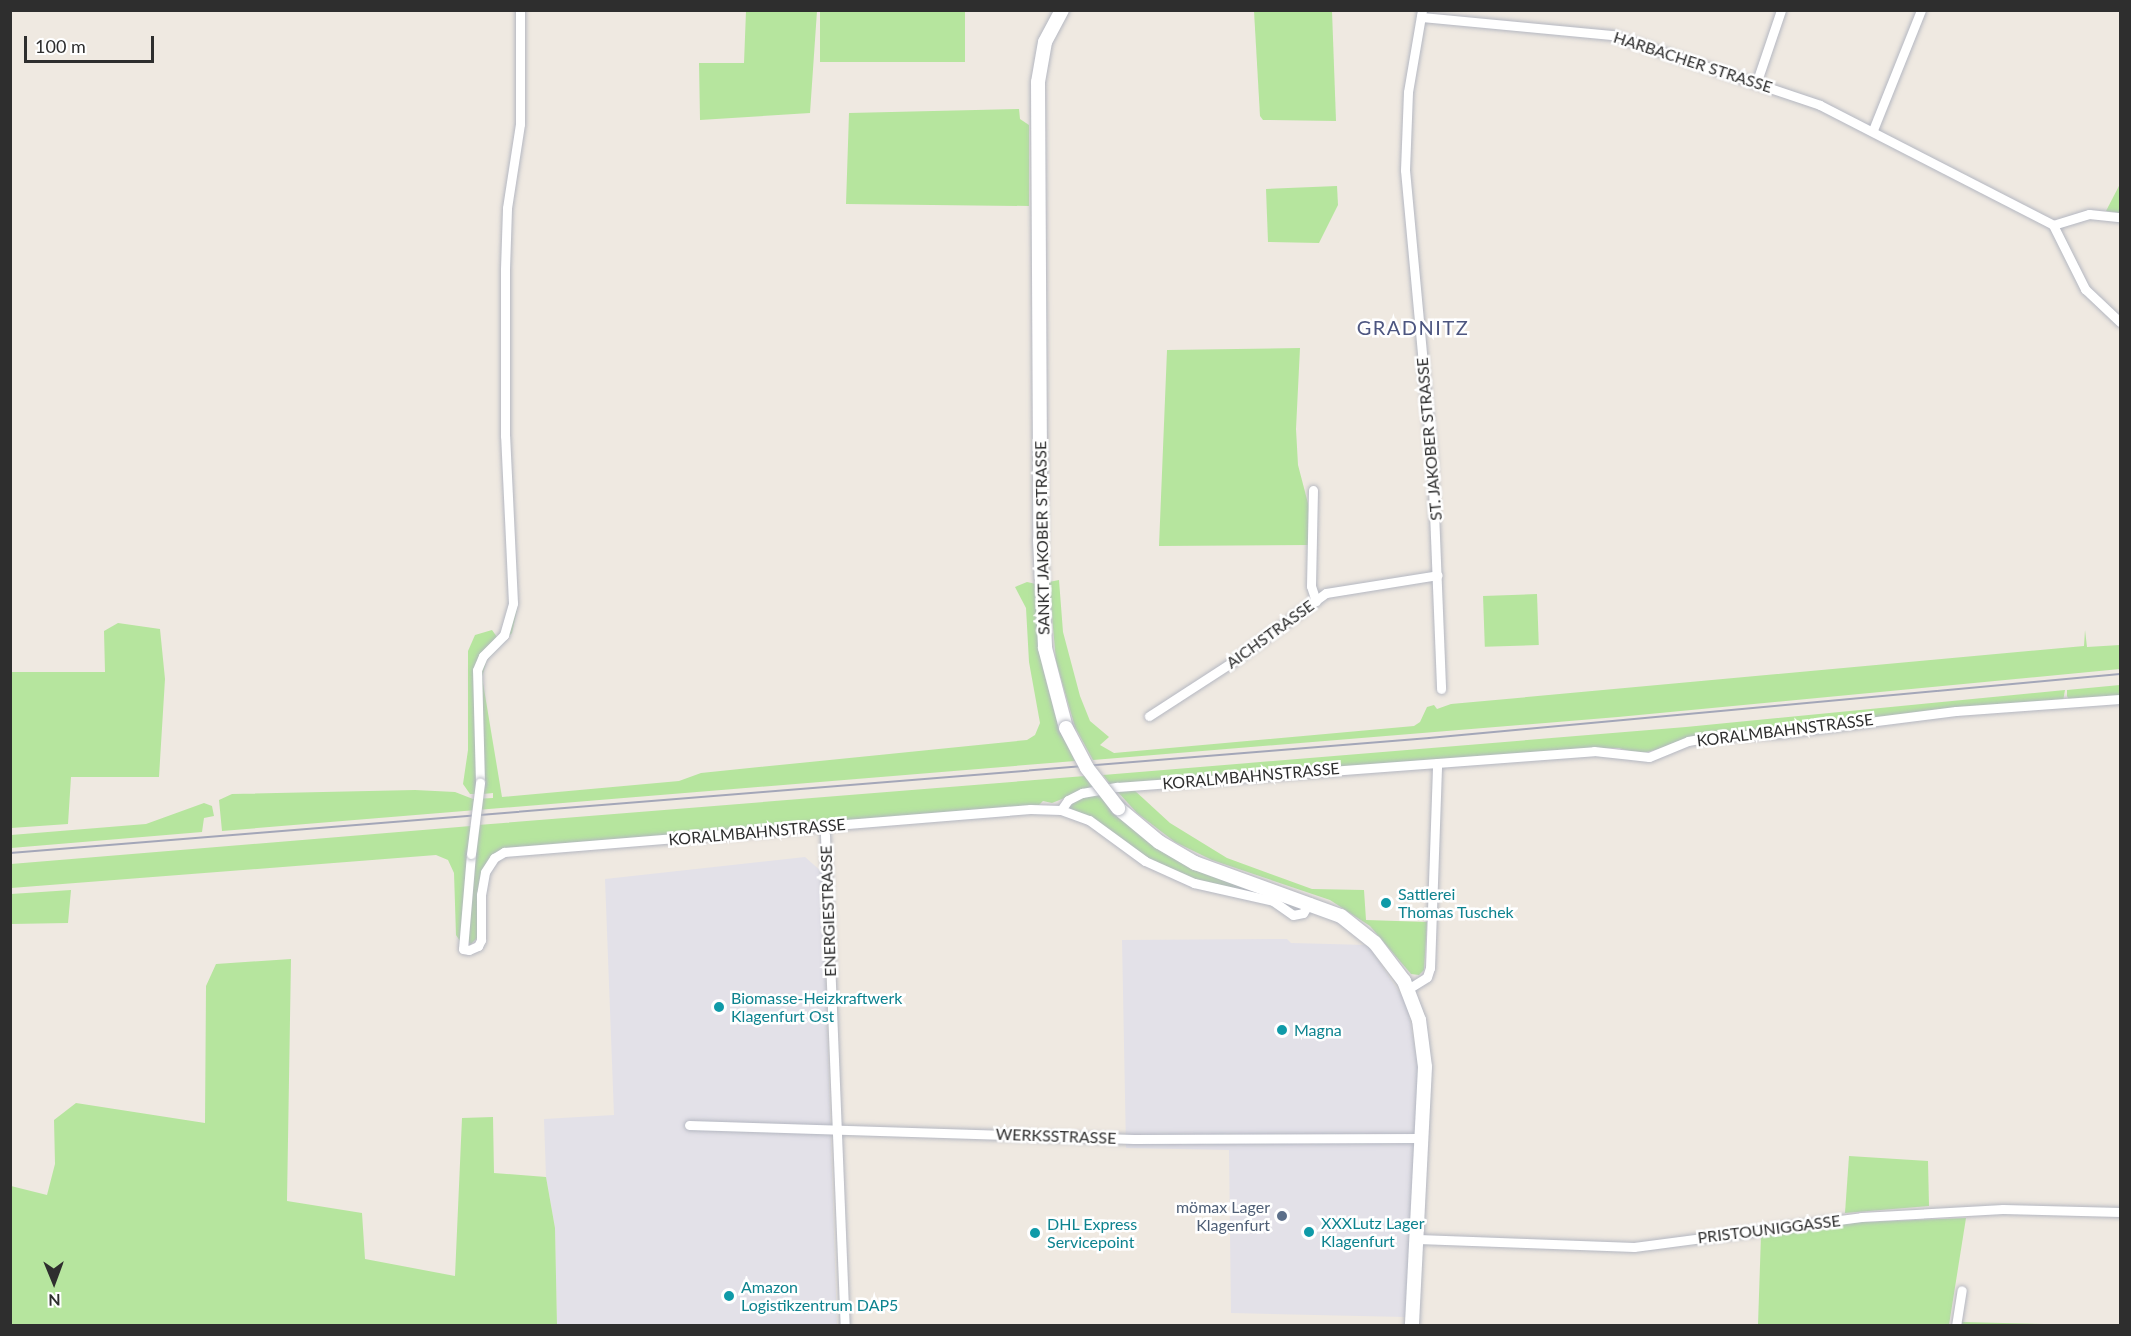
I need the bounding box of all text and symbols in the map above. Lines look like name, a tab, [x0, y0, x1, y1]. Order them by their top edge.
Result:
scale bar	[27, 24, 158, 62]
street label: HARBACHER STRASSE	[1611, 27, 1775, 97]
text: 100 m	[35, 35, 86, 57]
district label: GRADNITZ	[1357, 315, 1469, 339]
street label: ST. JAKOBER STRASSE	[1412, 356, 1446, 522]
street label: SANKT JAKOBER STRASSE	[1031, 440, 1053, 636]
street label: AICHSTRASSE	[1222, 596, 1318, 672]
street label: KORALMBAHNSTRASSE	[1696, 710, 1874, 750]
street label: KORALMBAHNSTRASSE	[1162, 759, 1340, 793]
street label: KORALMBAHNSTRASSE	[668, 815, 846, 849]
street label: ENERGIESTRASSE	[816, 845, 840, 977]
place label: Sattlerei Thomas Tuschek	[1398, 884, 1514, 922]
marker: Sattlerei Thomas Tuschek	[1379, 896, 1393, 910]
place label: Biomasse-Heizkraftwerk Klagenfurt Ost	[731, 988, 902, 1026]
marker: Biomasse-Heizkraftwerk Klagenfurt Ost	[712, 1000, 726, 1014]
place label: Magna	[1294, 1020, 1342, 1040]
marker: Magna	[1275, 1023, 1289, 1037]
street label: WERKSSTRASSE	[995, 1124, 1117, 1148]
place label: mömax Lager Klagenfurt	[1176, 1197, 1270, 1235]
marker: mömax Lager Klagenfurt	[1275, 1209, 1289, 1223]
street label: PRISTOUNIGGASSE	[1697, 1211, 1841, 1247]
place label: XXXLutz Lager Klagenfurt	[1321, 1213, 1425, 1251]
place label: DHL Express Servicepoint	[1047, 1214, 1138, 1252]
marker: XXXLutz Lager Klagenfurt	[1302, 1225, 1316, 1239]
marker: DHL Express Servicepoint	[1028, 1226, 1042, 1240]
north arrow	[24, 1252, 84, 1312]
place label: Amazon Logistikzentrum DAP5	[741, 1277, 898, 1315]
marker: Amazon Logistikzentrum DAP5	[722, 1289, 736, 1303]
text: N	[48, 1291, 61, 1310]

